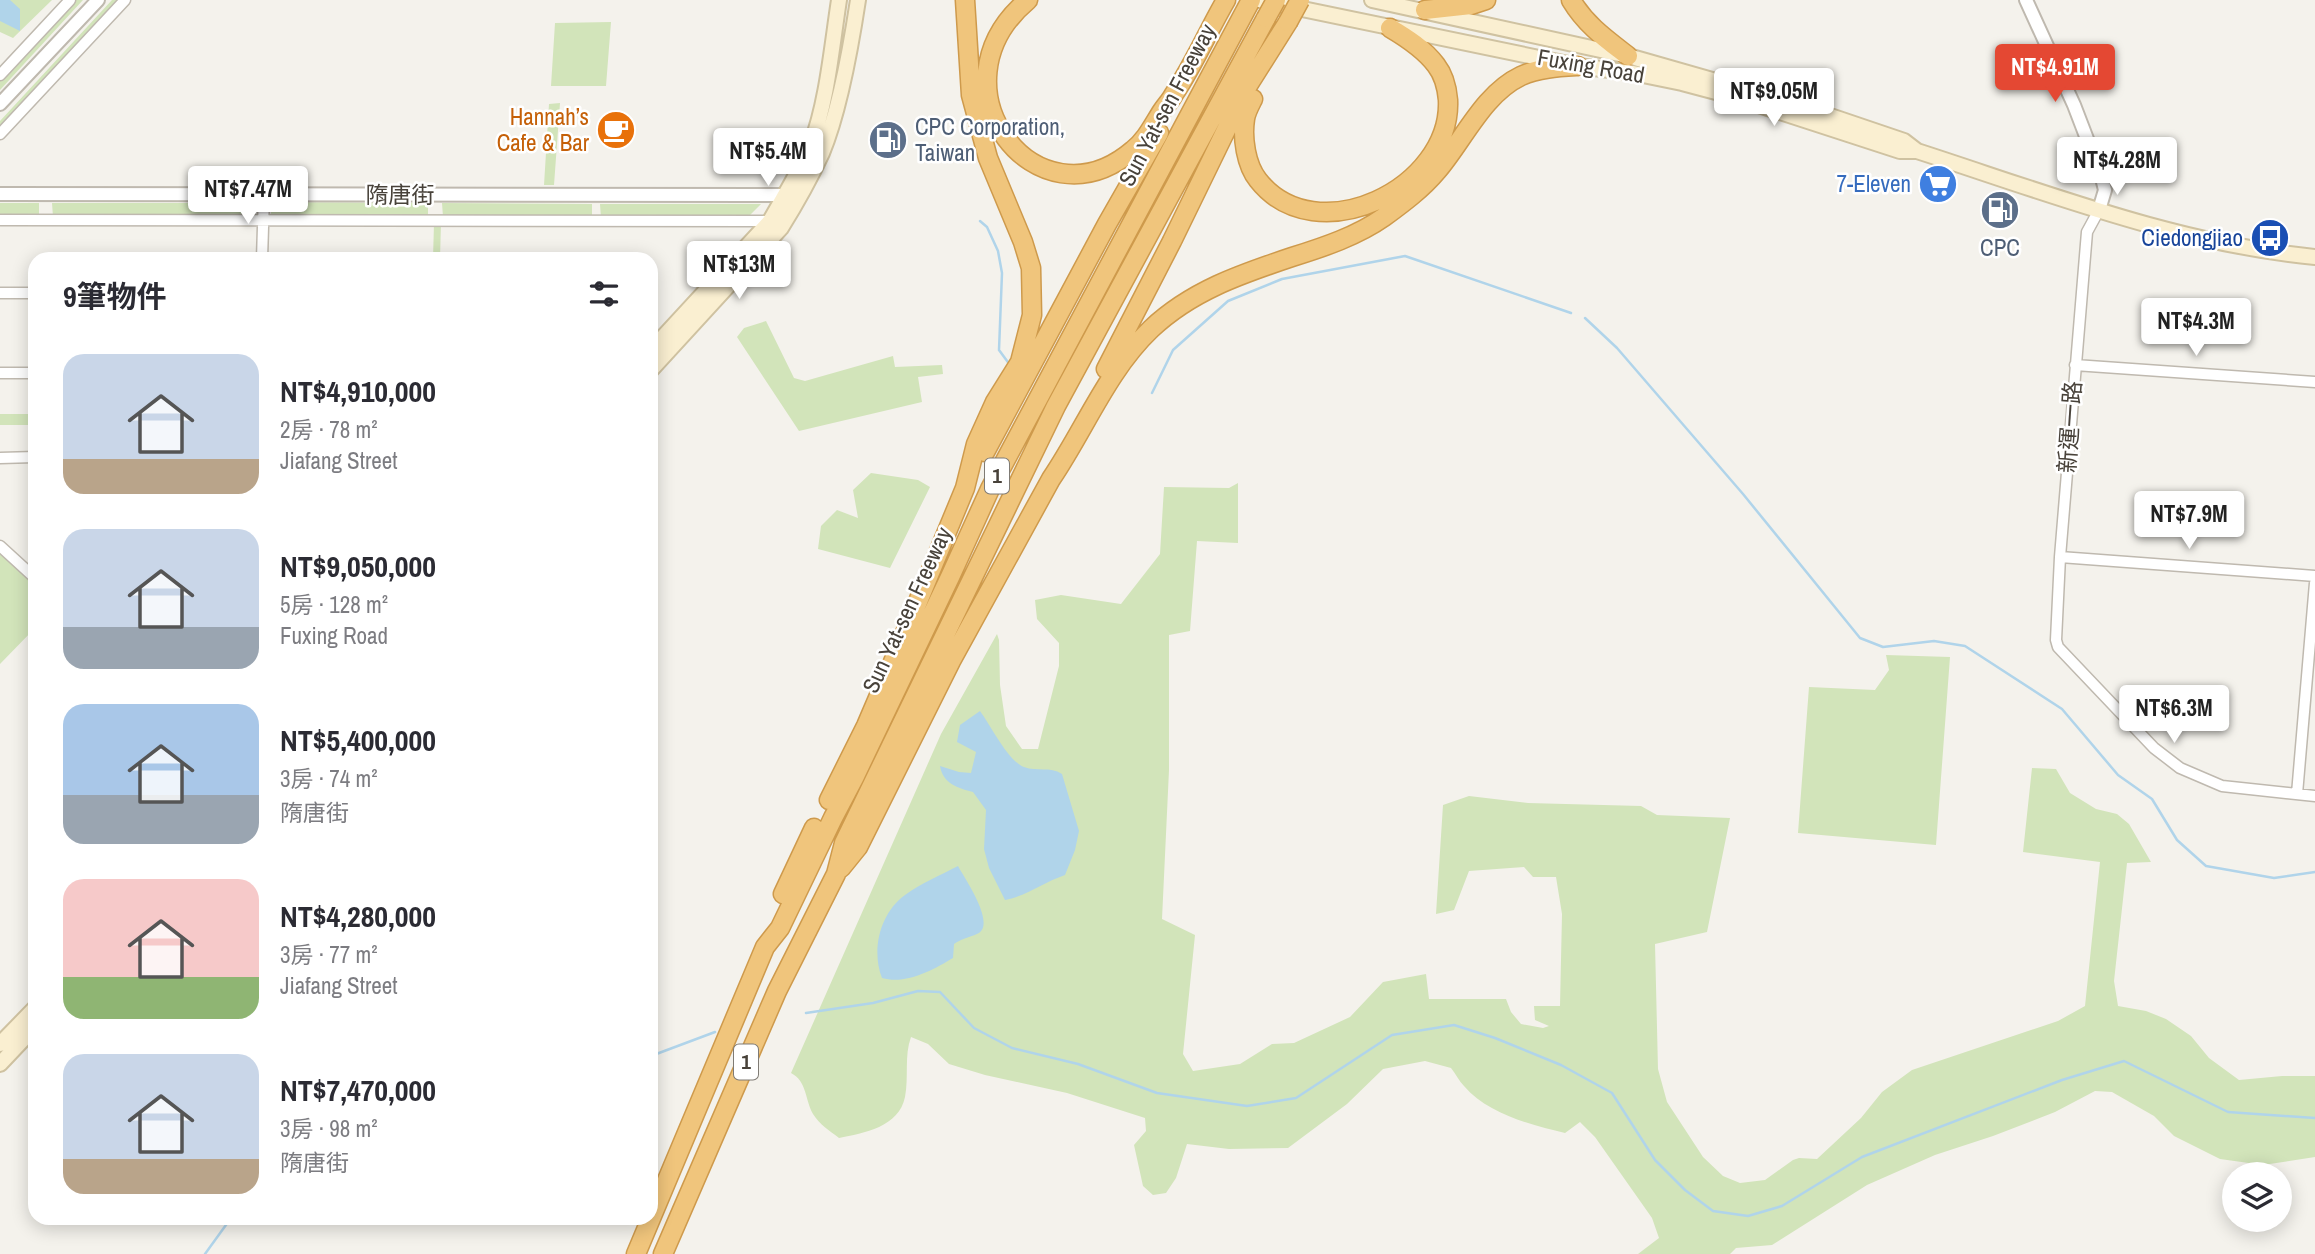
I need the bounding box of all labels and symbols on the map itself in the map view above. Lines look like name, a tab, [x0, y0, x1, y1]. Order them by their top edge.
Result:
street label: Sun Yat-sen Freeway	[1111, 18, 1223, 191]
street label: Fuxing Road	[1535, 41, 1647, 90]
pin: NT$4.91M	[1983, 44, 2127, 104]
pin: NT$9.05M	[1702, 68, 1846, 128]
place label: Hannah’s Cafe & Bar	[497, 101, 590, 158]
cafe icon: Hannah’s Cafe & Bar	[595, 109, 637, 151]
place label: CPC Corporation, Taiwan	[915, 111, 1065, 168]
fuel station icon: CPC Corporation, Taiwan	[867, 119, 909, 161]
pin: NT$5.4M	[703, 128, 833, 188]
pin: NT$4.28M	[2045, 138, 2189, 197]
supermarket icon: 7-Eleven	[1917, 163, 1959, 205]
pin: NT$7.47M	[176, 166, 320, 226]
place label: 7-Eleven	[1837, 168, 1911, 199]
street label: 隋唐街	[366, 179, 435, 210]
fuel station icon: CPC	[1979, 189, 2021, 231]
bus stop icon: Ciedongjiao	[2249, 217, 2291, 259]
place label: Ciedongjiao	[2141, 222, 2243, 253]
place label: CPC	[1980, 232, 2020, 263]
pin: NT$13M	[682, 242, 796, 301]
pin: NT$4.3M	[2131, 298, 2261, 358]
street label: 新運一路	[2051, 380, 2088, 474]
road number: 1	[985, 458, 1009, 494]
pin: NT$7.9M	[2124, 491, 2254, 551]
street label: Sun Yat-sen Freeway	[855, 521, 959, 698]
pin: NT$6.3M	[2109, 686, 2239, 745]
road number: 1	[734, 1044, 758, 1080]

